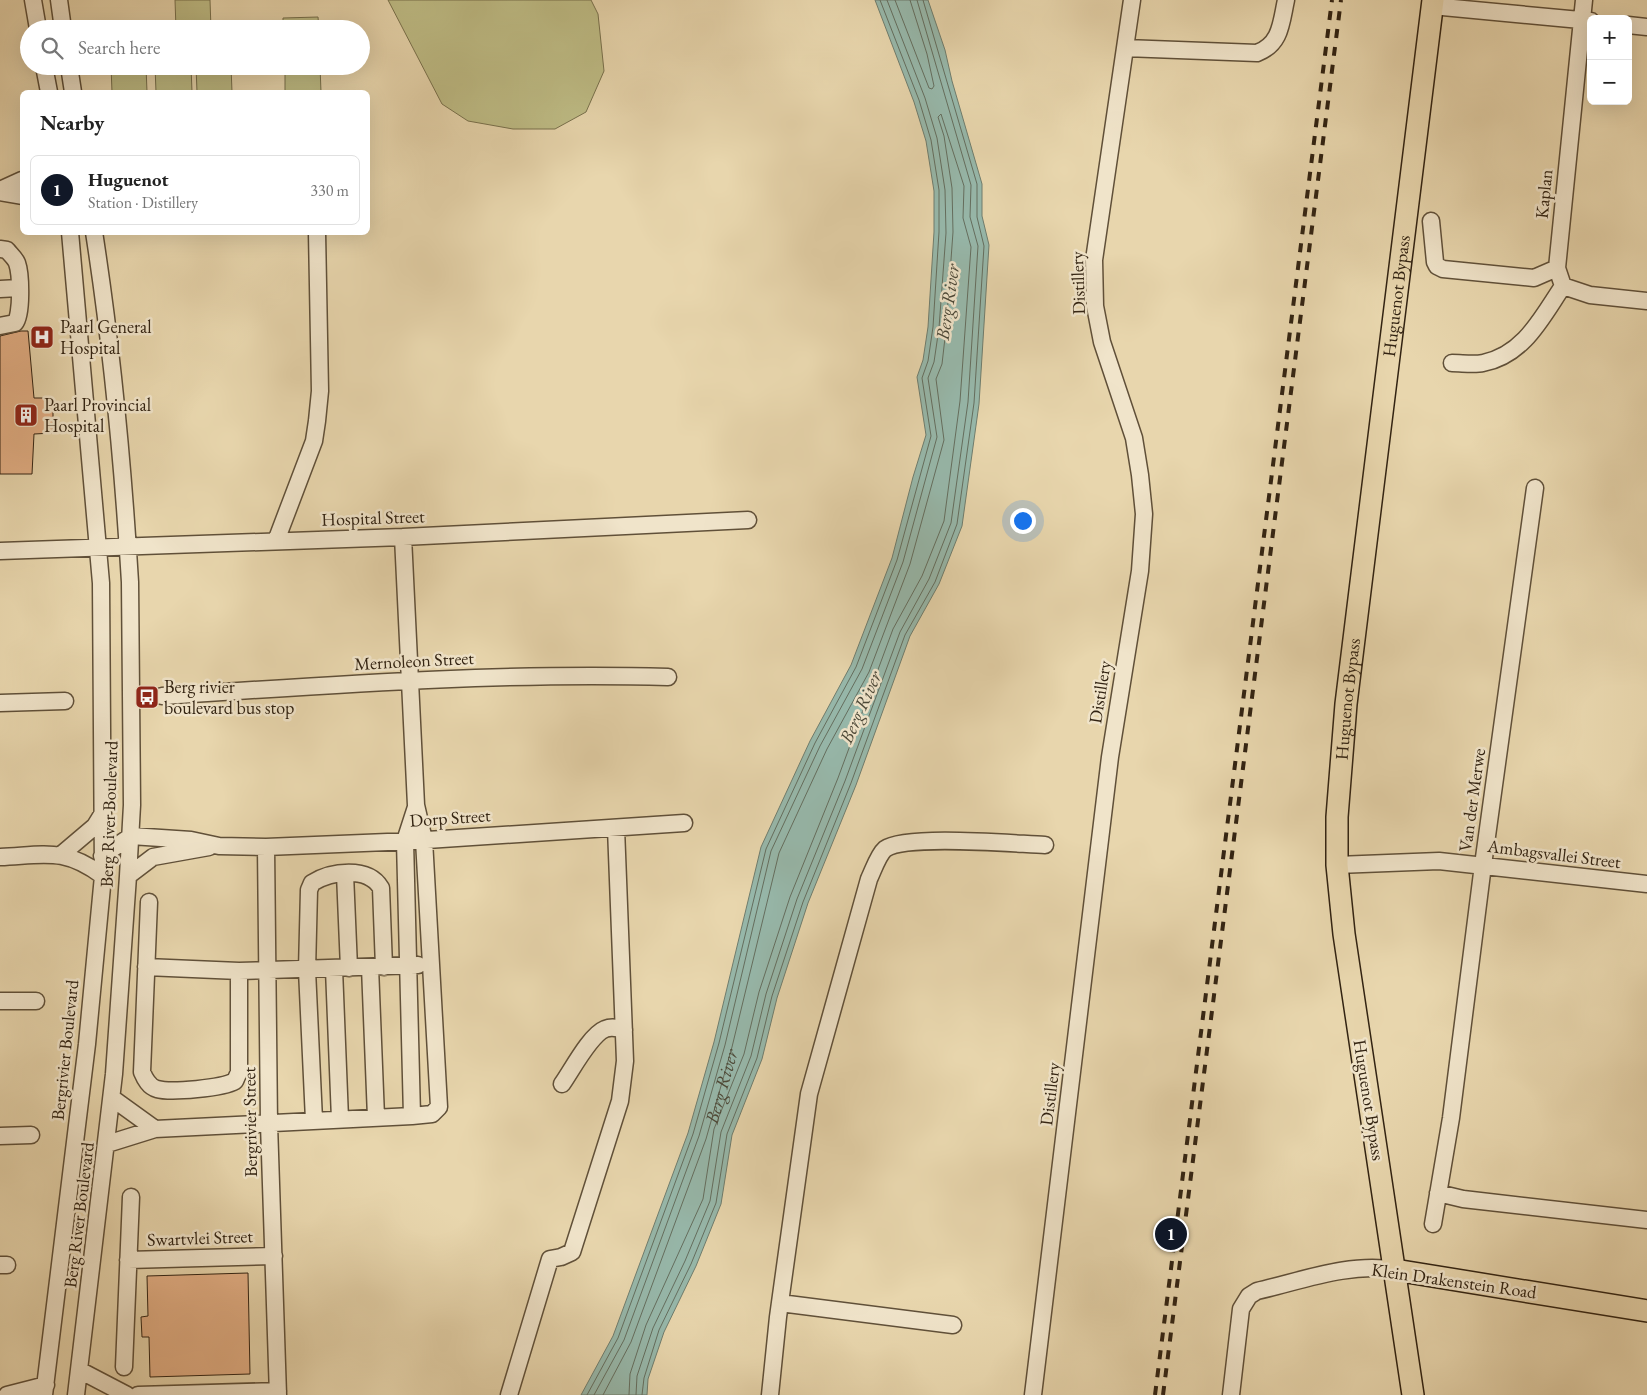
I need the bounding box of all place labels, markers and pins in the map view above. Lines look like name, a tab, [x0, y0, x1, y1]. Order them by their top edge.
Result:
place label: Paarl General Hospital	[60, 315, 152, 359]
hospital icon: Paarl General Hospital	[29, 324, 55, 350]
place label: Paarl Provincial Hospital	[44, 393, 151, 437]
building icon: Paarl Provincial Hospital	[13, 402, 39, 428]
place label: Berg rivier boulevard bus stop	[164, 675, 294, 719]
bus stop icon: Berg rivier boulevard bus stop	[134, 684, 160, 710]
pin: 1	[1155, 1215, 1187, 1253]

